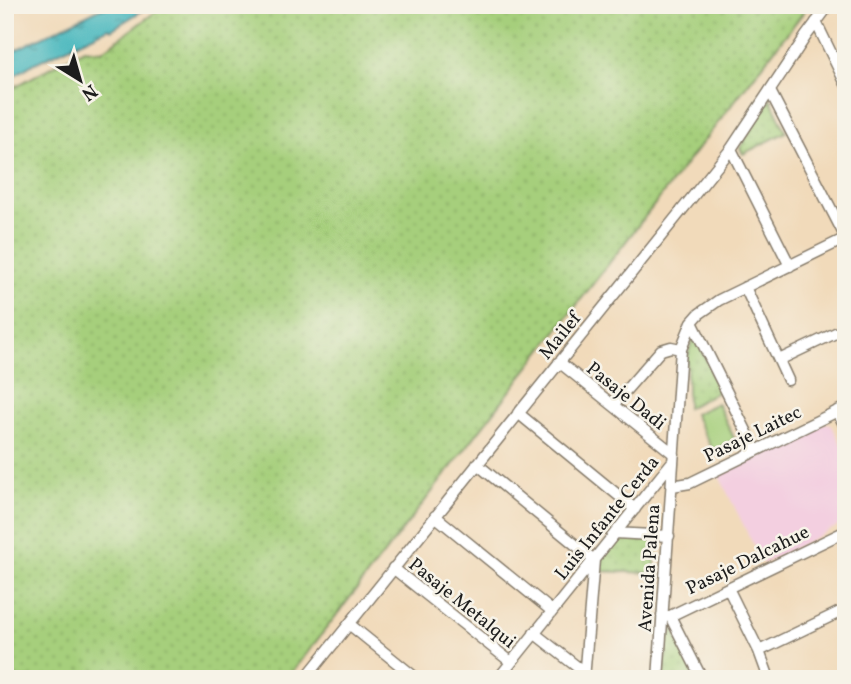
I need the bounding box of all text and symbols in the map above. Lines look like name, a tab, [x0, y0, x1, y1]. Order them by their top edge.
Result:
north arrow	[46, 46, 116, 116]
text: N	[76, 77, 102, 107]
street label: Mailef	[533, 306, 589, 365]
street label: Pasaje Dadi	[580, 356, 671, 437]
street label: Pasaje Laitec	[700, 400, 806, 470]
street label: Luis Infante Cerda	[549, 451, 666, 586]
street label: Avenida Palena	[633, 503, 667, 633]
street label: Pasaje Dalcahue	[682, 520, 814, 602]
street label: Pasaje Metalqui	[403, 552, 521, 655]

